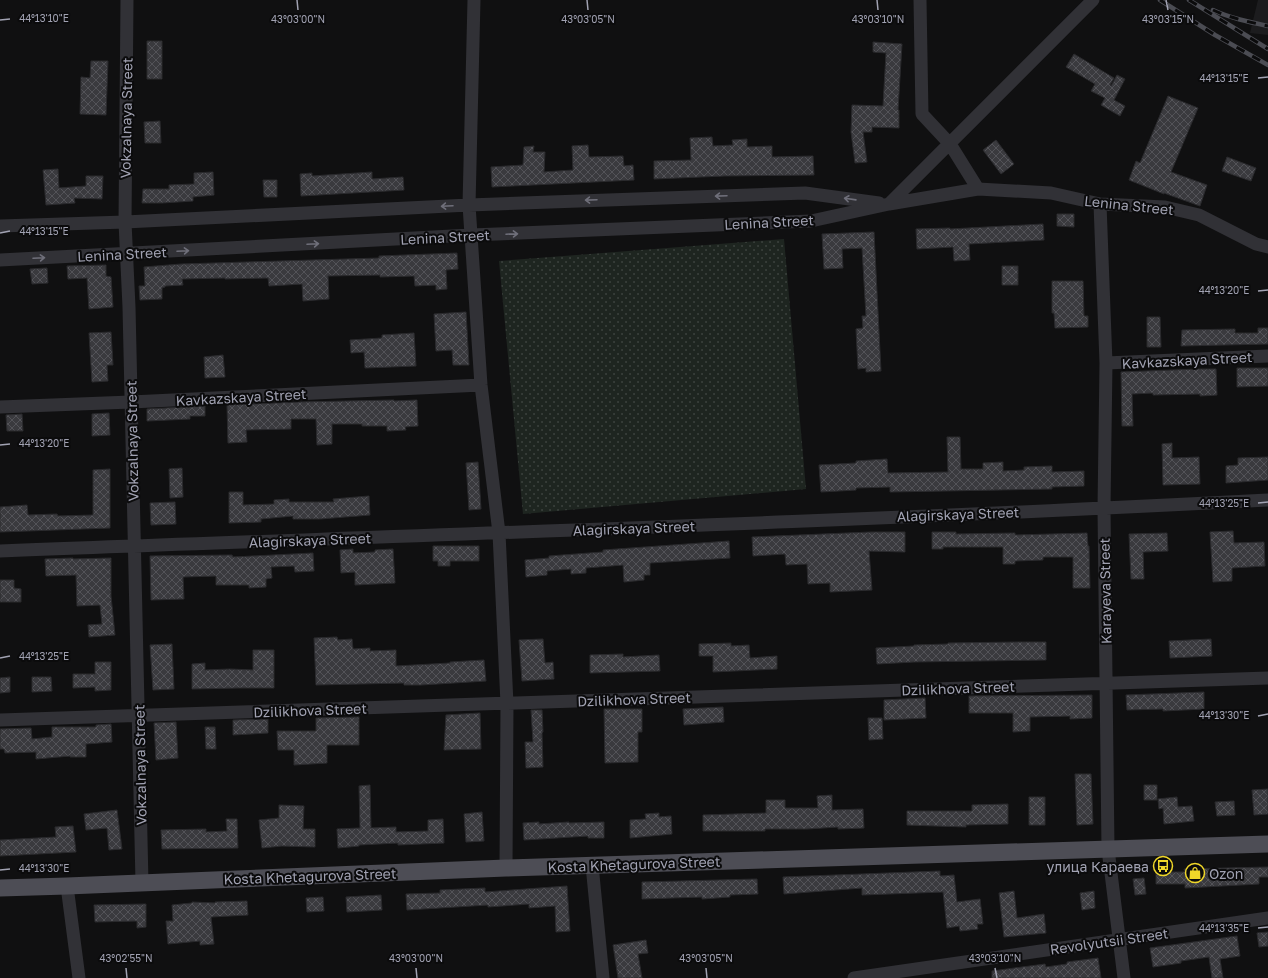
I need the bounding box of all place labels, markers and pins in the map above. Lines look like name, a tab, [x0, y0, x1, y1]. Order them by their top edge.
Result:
bus stop icon: улица Караева	[1152, 855, 1174, 877]
place label: улица Караева	[1046, 858, 1149, 875]
shop icon: Ozon	[1184, 862, 1206, 884]
place label: Ozon	[1209, 865, 1243, 882]

